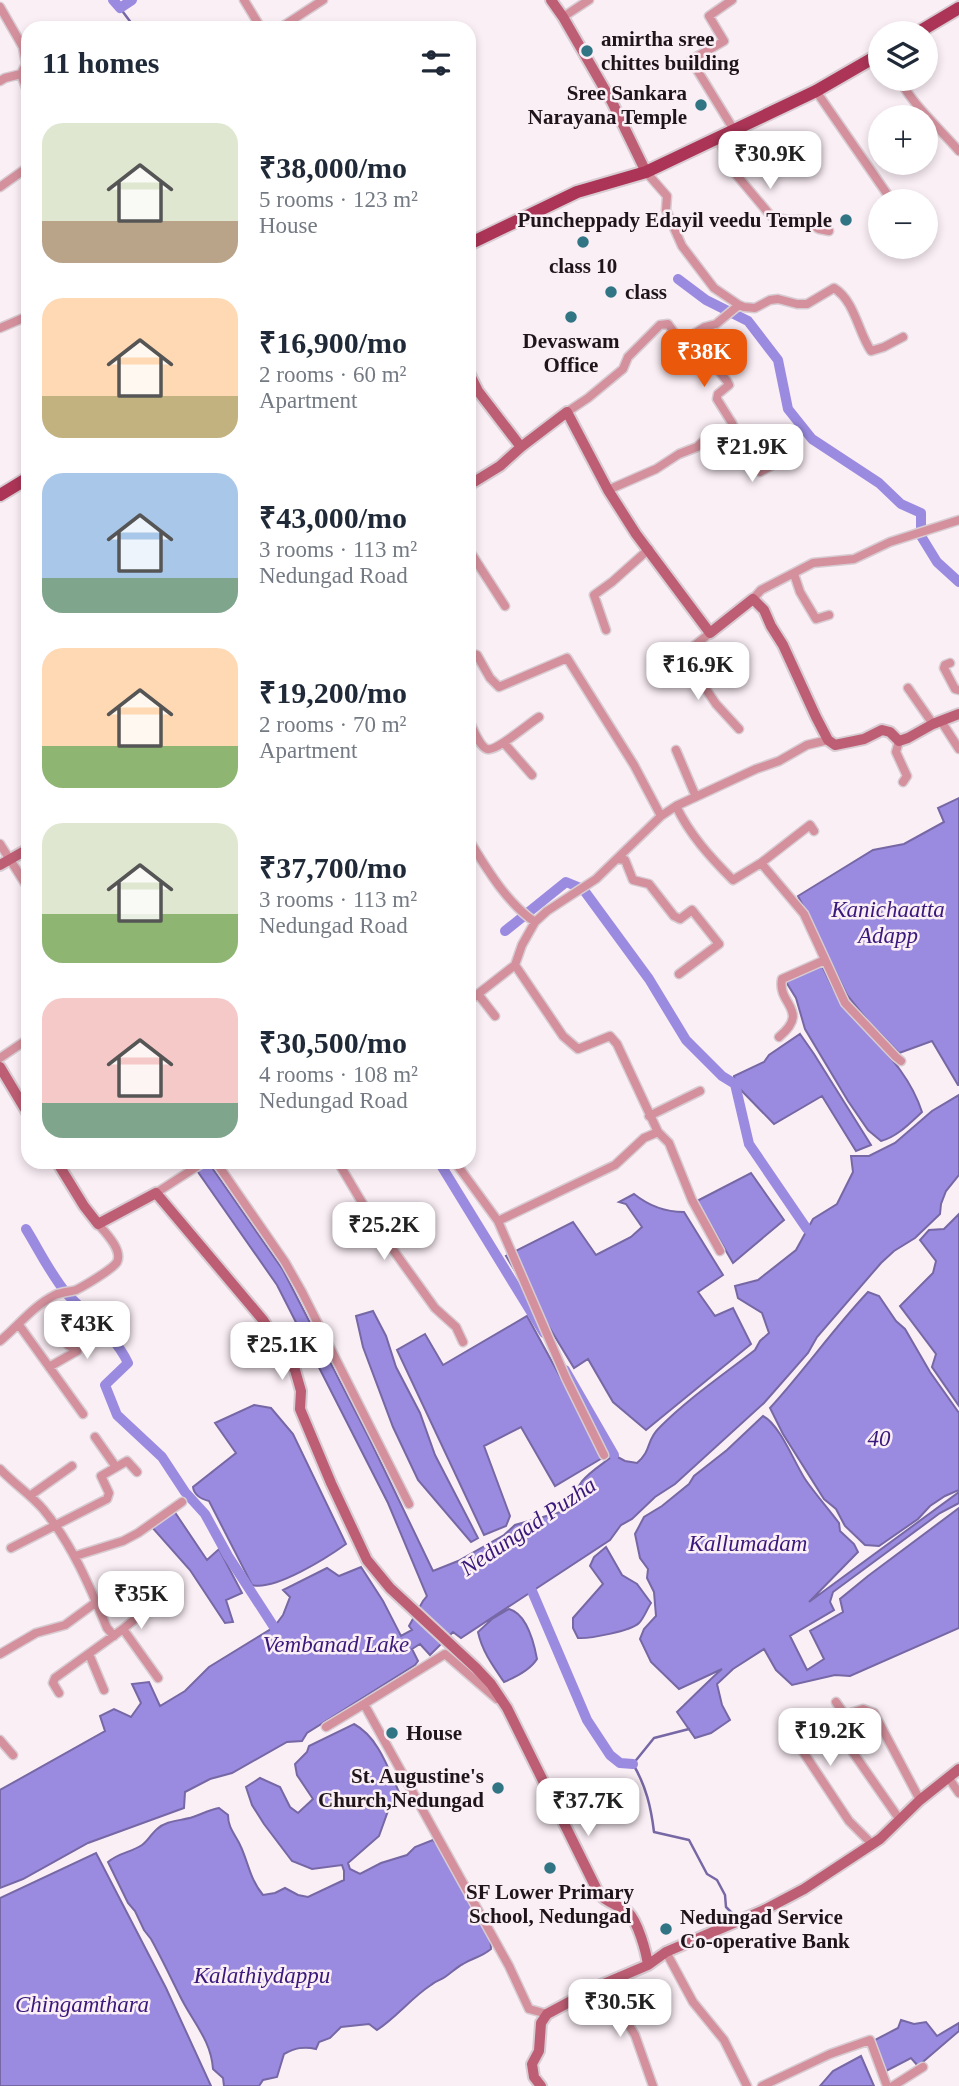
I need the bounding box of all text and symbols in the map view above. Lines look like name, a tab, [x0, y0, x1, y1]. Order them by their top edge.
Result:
map controls	[868, 21, 938, 259]
button: layers	[868, 21, 938, 91]
place label: amirtha sree chittes building	[601, 27, 740, 75]
marker: amirtha sree chittes building	[579, 43, 595, 59]
icon: filters	[417, 44, 455, 82]
text: 11 homes	[42, 46, 160, 79]
place label: Sree Sankara Narayana Temple	[528, 81, 687, 129]
marker: Sree Sankara Narayana Temple	[693, 97, 709, 113]
button: +	[868, 105, 938, 175]
pin: ₹30.9K	[713, 132, 827, 191]
text: ₹30.9K	[734, 141, 806, 166]
icon: home	[98, 151, 182, 235]
text: ₹38,000/mo	[259, 151, 407, 184]
text: 5 rooms · 123 m²	[259, 187, 418, 212]
button: −	[868, 189, 938, 259]
place label: Puncheppady Edayil veedu Temple	[518, 208, 832, 232]
marker: Puncheppady Edayil veedu Temple	[838, 212, 854, 228]
text: House	[259, 213, 318, 238]
marker: class 10	[575, 234, 591, 250]
place label: class 10	[549, 254, 617, 278]
place label: class	[625, 280, 667, 304]
marker: class	[603, 284, 619, 300]
marker: Devaswam Office	[563, 309, 579, 325]
icon: home	[98, 326, 182, 410]
text: ₹16,900/mo	[259, 326, 407, 359]
place label: Devaswam Office	[523, 329, 620, 377]
pin: ₹38K	[663, 330, 745, 389]
text: ₹38K	[677, 339, 731, 364]
text: 2 rooms · 60 m²	[259, 362, 406, 387]
text: Apartment	[259, 388, 357, 413]
pin: ₹21.9K	[695, 424, 809, 484]
text: ₹21.9K	[716, 434, 788, 459]
icon: home	[98, 501, 182, 585]
text: ₹43,000/mo	[259, 501, 407, 534]
text: 3 rooms · 113 m²	[259, 537, 417, 562]
text: Nedungad Road	[259, 563, 408, 588]
pin: ₹16.9K	[641, 642, 755, 702]
text: ₹16.9K	[662, 652, 734, 677]
icon: home	[98, 676, 182, 760]
text: ₹19,200/mo	[259, 676, 407, 709]
text: 2 rooms · 70 m²	[259, 712, 406, 737]
text: Apartment	[259, 738, 357, 763]
icon: home	[98, 851, 182, 935]
text: ₹37,700/mo	[259, 851, 407, 884]
text: 3 rooms · 113 m²	[259, 887, 417, 912]
water label: Kanichaatta Adapp	[830, 897, 945, 948]
text: Nedungad Road	[259, 913, 408, 938]
icon: home	[98, 1026, 182, 1110]
text: ₹30,500/mo	[259, 1026, 407, 1059]
text: 4 rooms · 108 m²	[259, 1062, 418, 1087]
text: Nedungad Road	[259, 1088, 408, 1113]
pin: ₹25.2K	[327, 1202, 441, 1262]
text: ₹25.2K	[348, 1212, 420, 1237]
pin: ₹43K	[46, 1302, 128, 1361]
text: ₹43K	[60, 1311, 114, 1336]
pin: ₹25.1K	[225, 1322, 339, 1382]
text: ₹25.1K	[246, 1332, 318, 1357]
water label: 40	[868, 1426, 891, 1451]
water label: Nedungad Puzha	[455, 1472, 601, 1581]
water label: Kallumadam	[688, 1531, 807, 1556]
pin: ₹35K	[100, 1572, 182, 1631]
text: ₹35K	[114, 1581, 168, 1606]
water label: Vembanad Lake	[263, 1632, 409, 1657]
pin: ₹19.2K	[773, 1708, 887, 1768]
text: ₹19.2K	[794, 1718, 866, 1743]
place label: House	[406, 1721, 462, 1745]
marker: House	[384, 1725, 400, 1741]
place label: St. Augustine's Church,Nedungad	[318, 1764, 484, 1812]
pin: ₹37.7K	[531, 1778, 645, 1838]
marker: St. Augustine's Church,Nedungad	[490, 1780, 506, 1796]
text: ₹37.7K	[552, 1788, 624, 1813]
marker: SF Lower Primary School, Nedungad	[542, 1860, 558, 1876]
place label: SF Lower Primary School, Nedungad	[466, 1880, 634, 1928]
place label: Nedungad Service Co-operative Bank	[680, 1905, 850, 1953]
marker: Nedungad Service Co-operative Bank	[658, 1921, 674, 1937]
water label: Kalathiydappu	[193, 1963, 330, 1988]
pin: ₹30.5K	[563, 1980, 677, 2039]
text: ₹30.5K	[584, 1989, 656, 2014]
water label: Chingamthara	[15, 1992, 149, 2017]

